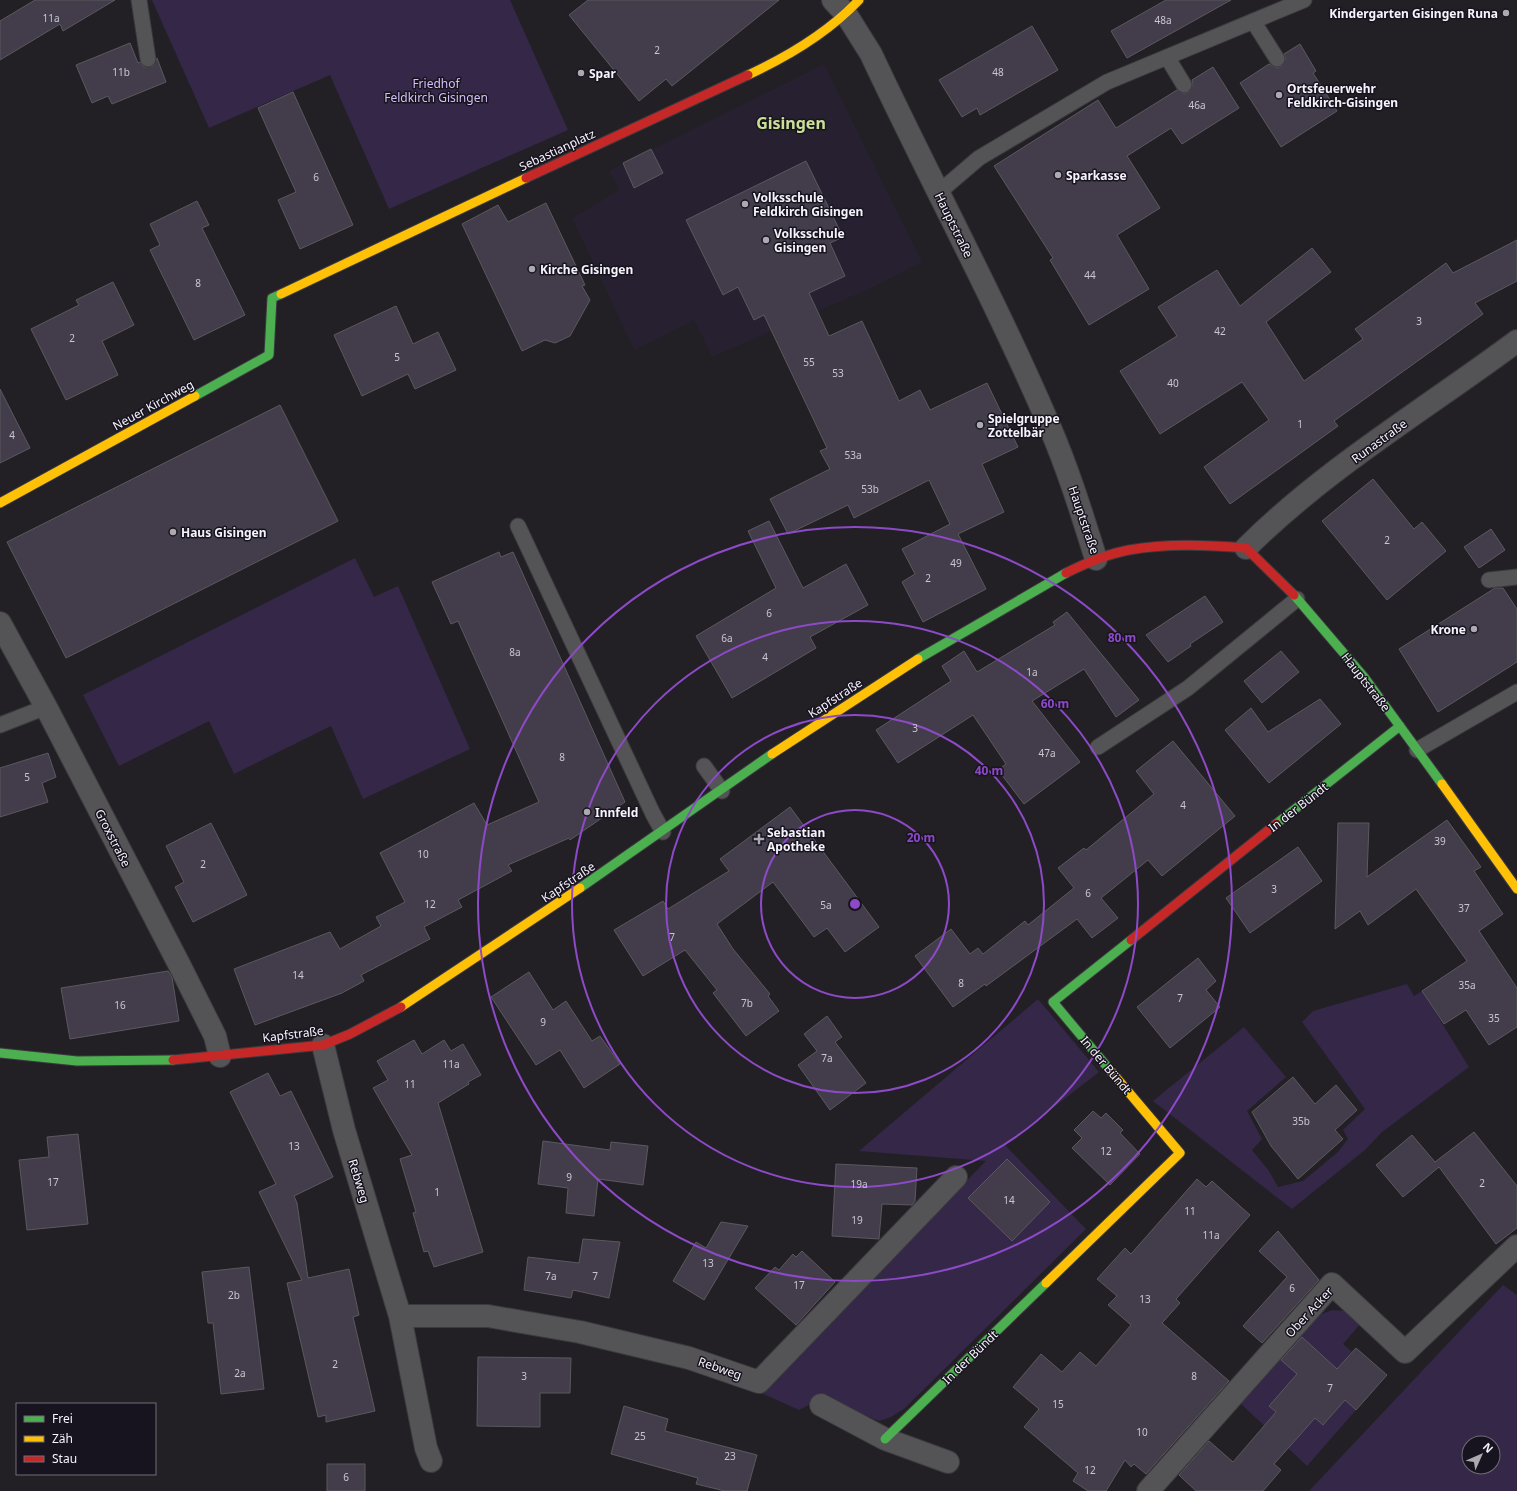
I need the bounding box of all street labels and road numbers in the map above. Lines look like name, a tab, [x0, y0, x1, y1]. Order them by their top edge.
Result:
street label: Sebastianplatz	[516, 125, 598, 175]
street label: Hauptstraße	[931, 190, 977, 261]
street label: Neuer Kirchweg	[109, 376, 197, 434]
street label: Runastraße	[1348, 415, 1410, 467]
street label: Hauptstraße	[1064, 484, 1104, 556]
street label: Hauptstraße	[1338, 649, 1395, 715]
street label: Kapfstraße	[805, 674, 866, 722]
street label: In der Bündt	[1265, 778, 1332, 836]
street label: Groxstraße	[91, 806, 135, 870]
street label: Kapfstraße	[538, 858, 598, 906]
street label: Kapfstraße	[261, 1022, 325, 1046]
street label: In der Bündt	[1077, 1032, 1136, 1098]
street label: Rebweg	[344, 1157, 374, 1205]
street label: Ober Acker	[1281, 1283, 1337, 1341]
street label: In der Bündt	[938, 1326, 1002, 1388]
street label: Rebweg	[696, 1353, 744, 1383]

